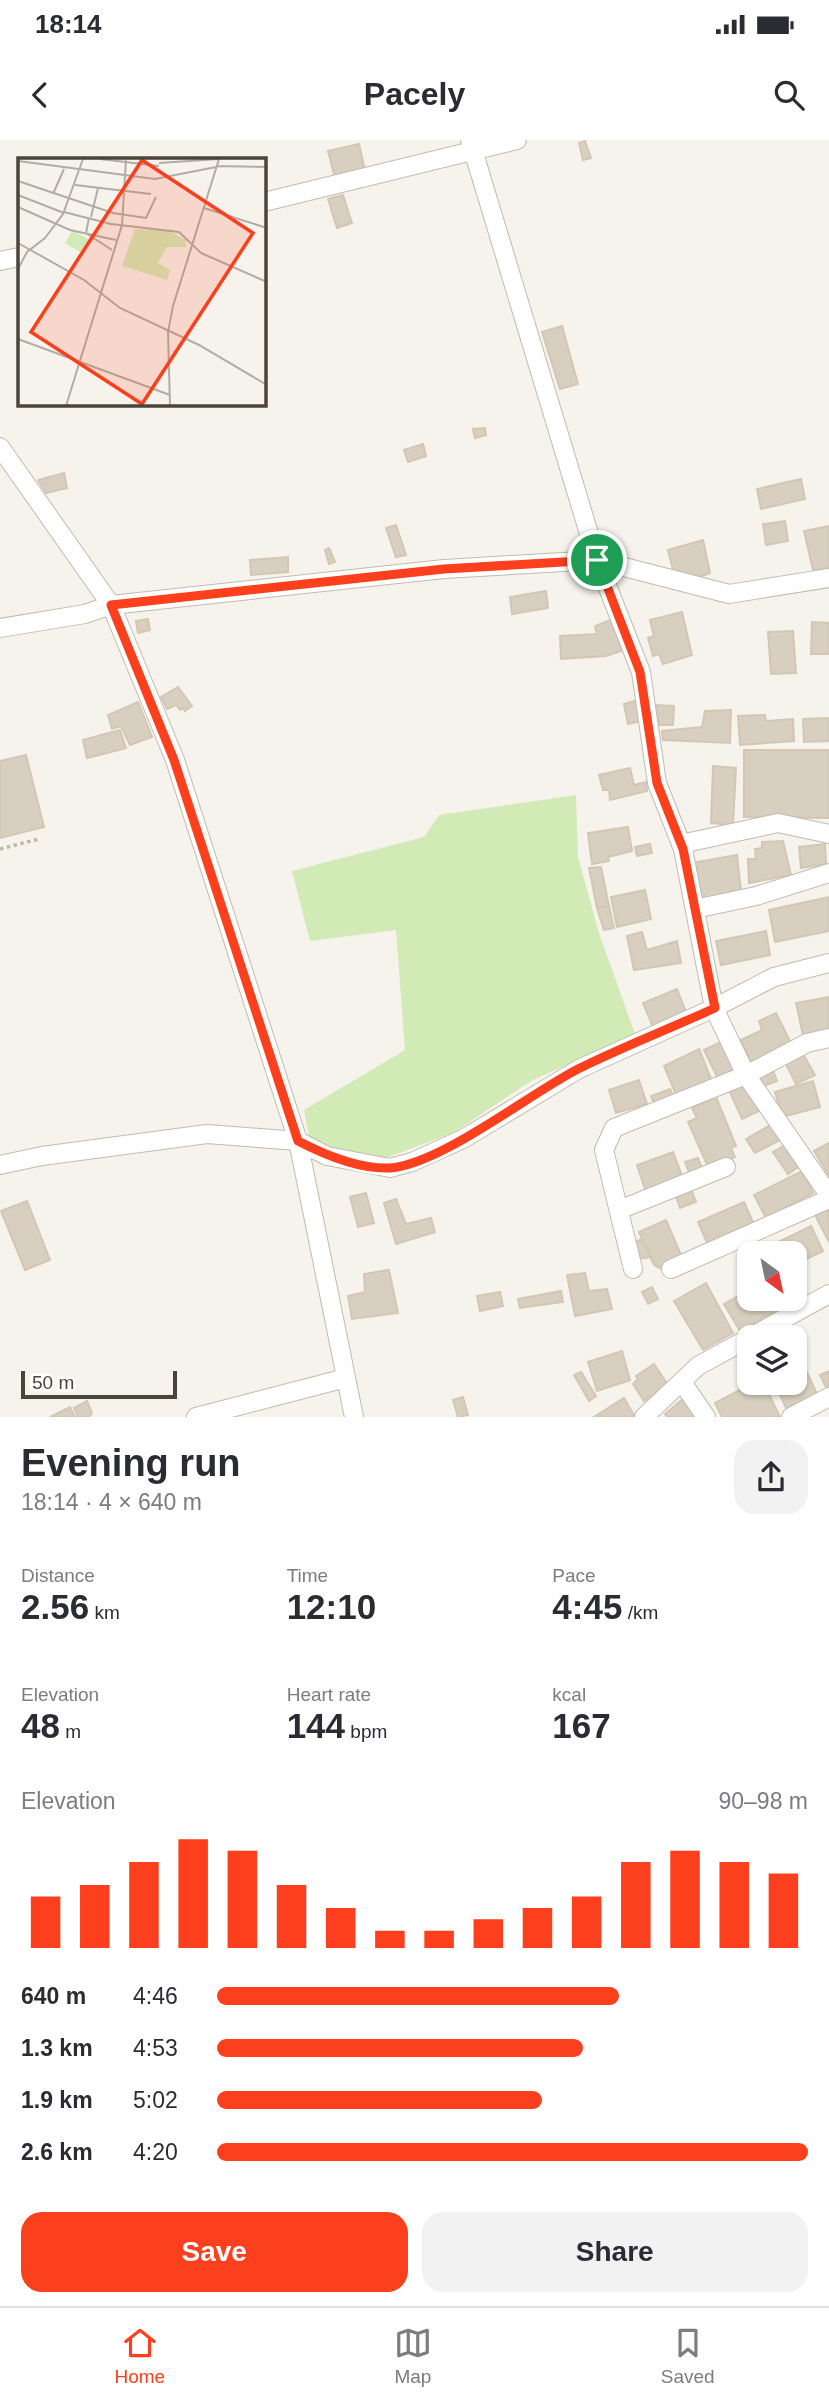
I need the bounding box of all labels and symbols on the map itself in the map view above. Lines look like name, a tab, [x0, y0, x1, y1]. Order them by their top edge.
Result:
inset map	[18, 158, 266, 406]
pin	[567, 530, 627, 590]
north arrow	[737, 1241, 807, 1311]
scale bar	[21, 1368, 177, 1400]

